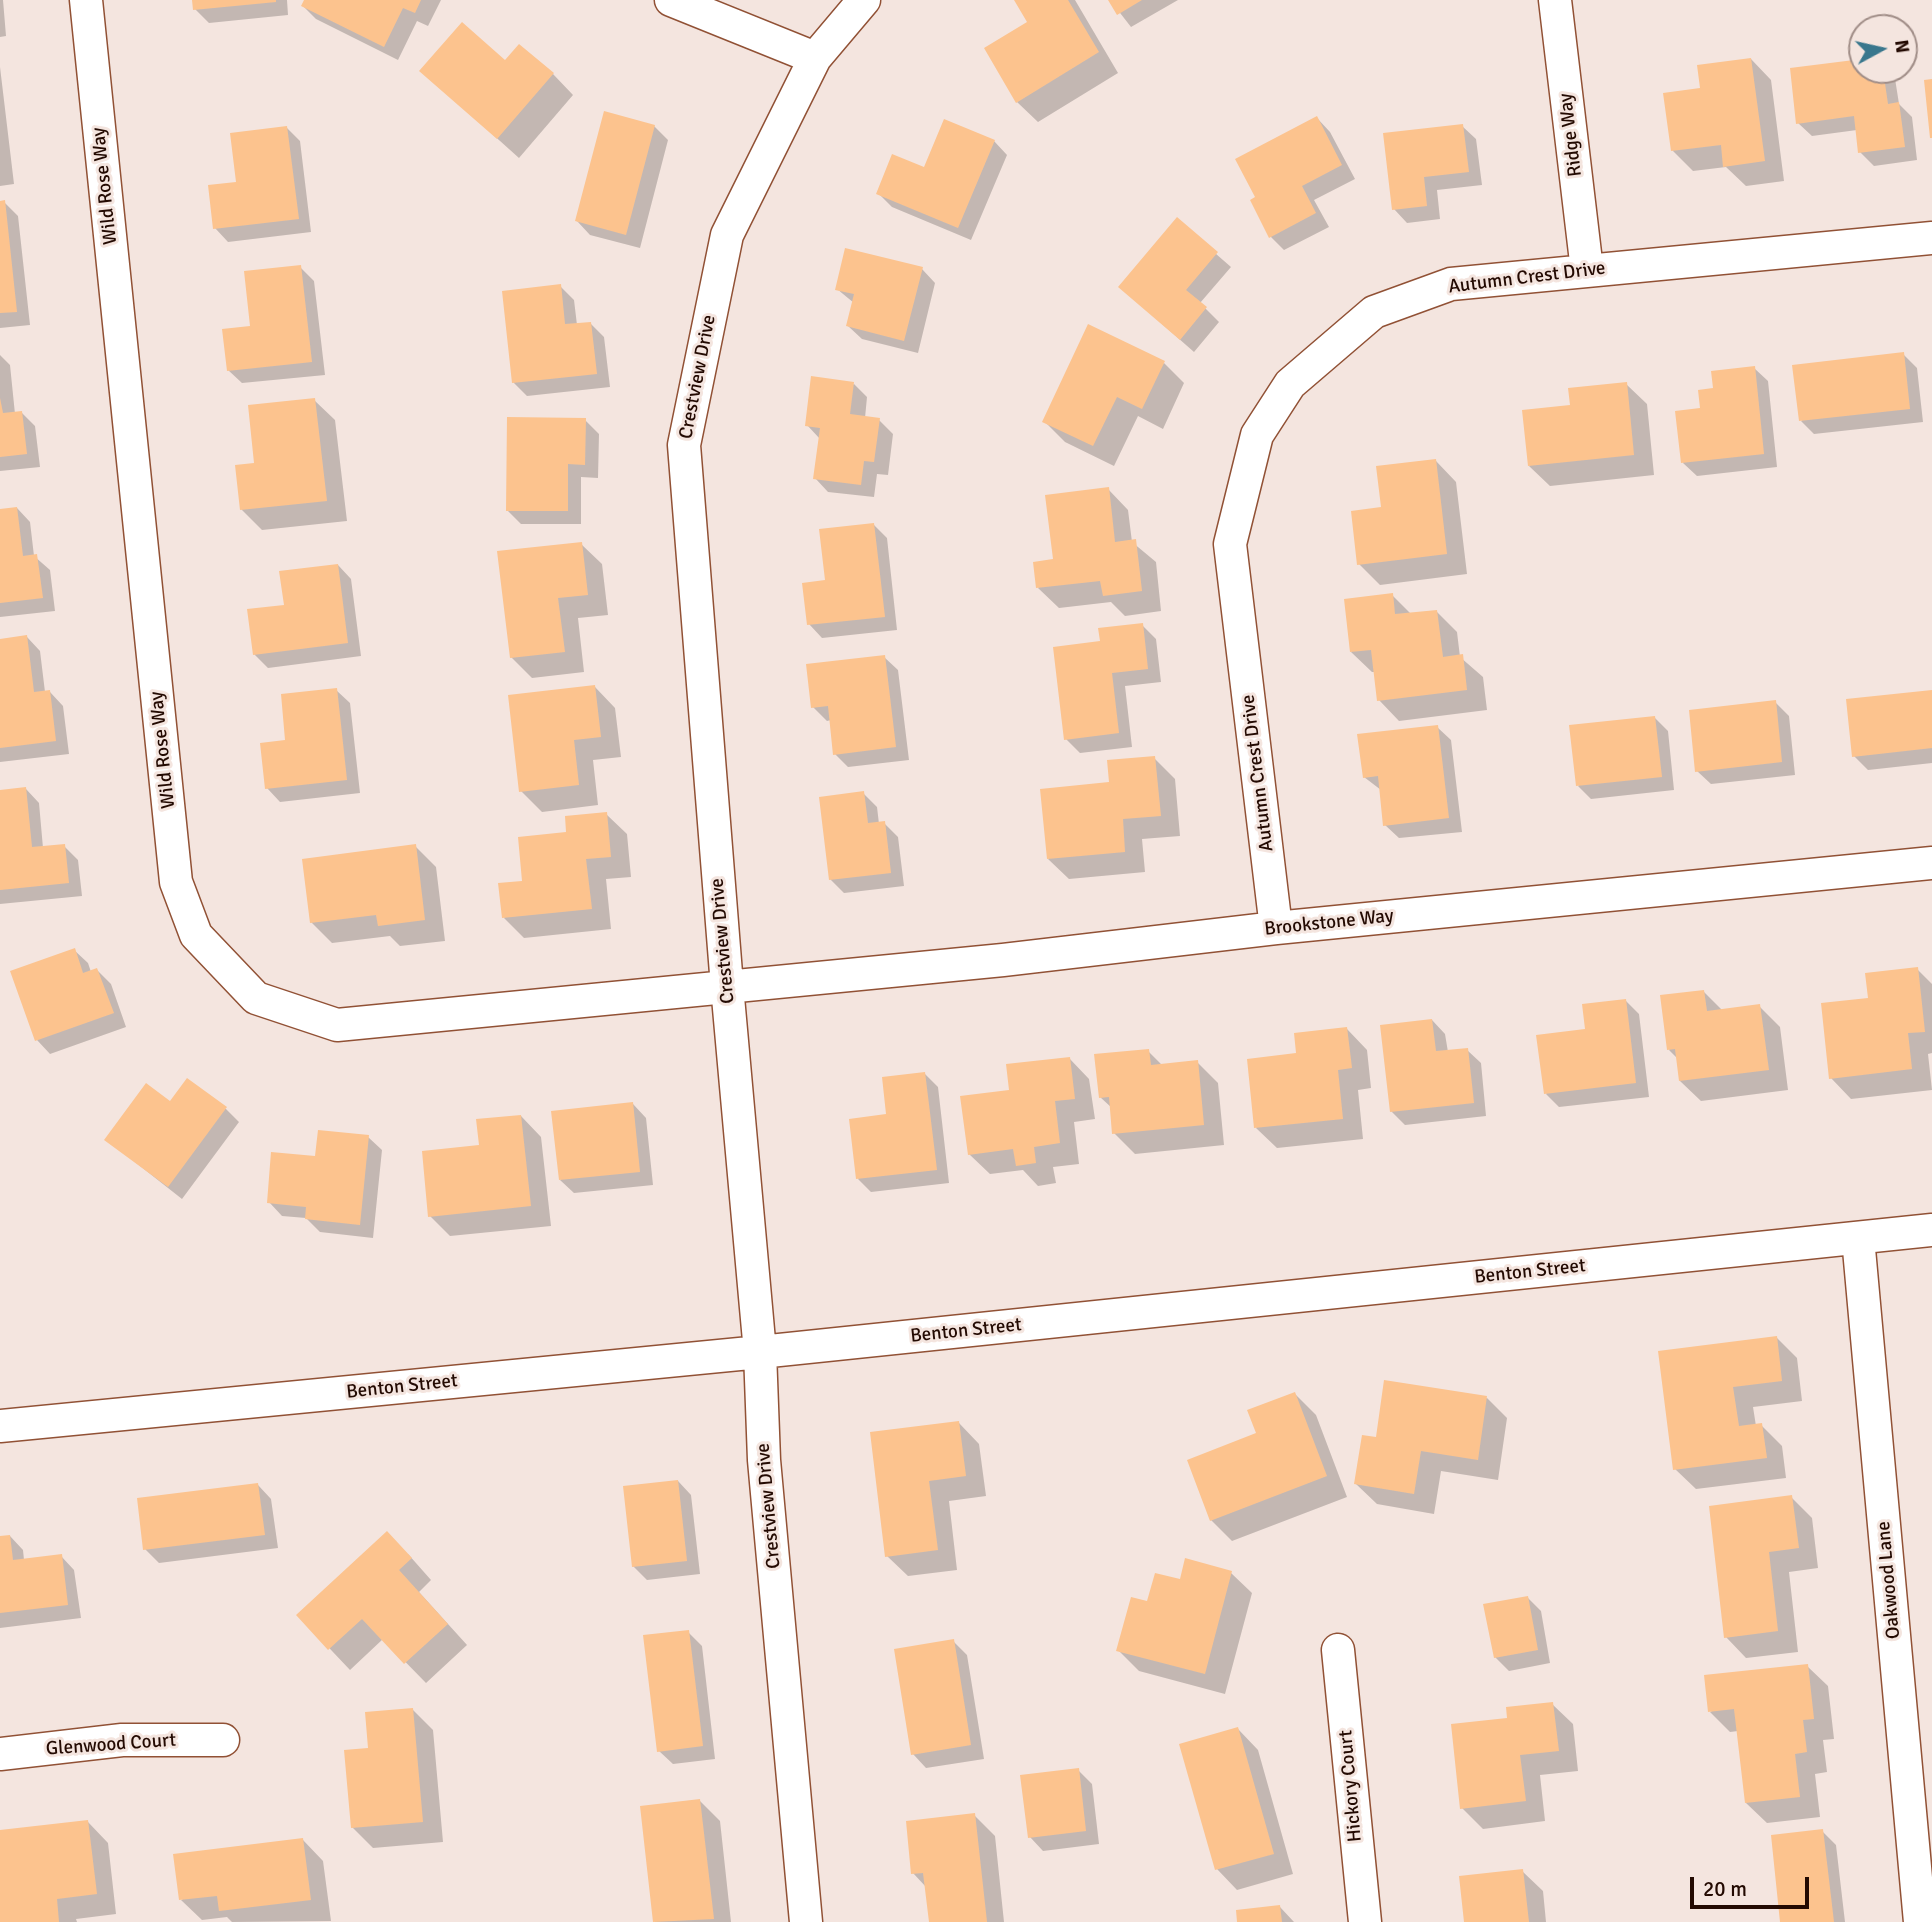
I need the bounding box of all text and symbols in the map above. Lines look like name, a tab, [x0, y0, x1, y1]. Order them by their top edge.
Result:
north arrow	[1848, 14, 1918, 84]
text: N	[1889, 38, 1915, 55]
street label: Ridge Way	[1555, 92, 1587, 178]
street label: Wild Rose Way	[88, 126, 122, 246]
street label: Autumn Crest Drive	[1447, 257, 1607, 299]
street label: Crestview Drive	[675, 313, 721, 441]
street label: Wild Rose Way	[146, 690, 180, 810]
street label: Autumn Crest Drive	[1237, 693, 1279, 853]
street label: Crestview Drive	[706, 877, 740, 1005]
street label: Brookstone Way	[1263, 905, 1395, 941]
street label: Benton Street	[1473, 1255, 1587, 1289]
street label: Benton Street	[909, 1314, 1023, 1348]
street label: Benton Street	[345, 1370, 459, 1404]
street label: Crestview Drive	[752, 1442, 786, 1570]
street label: Oakwood Lane	[1872, 1520, 1906, 1640]
street label: Glenwood Court	[45, 1729, 177, 1761]
street label: Hickory Court	[1335, 1729, 1367, 1843]
scale bar	[1694, 1862, 1813, 1906]
text: 20 m	[1703, 1876, 1747, 1902]

